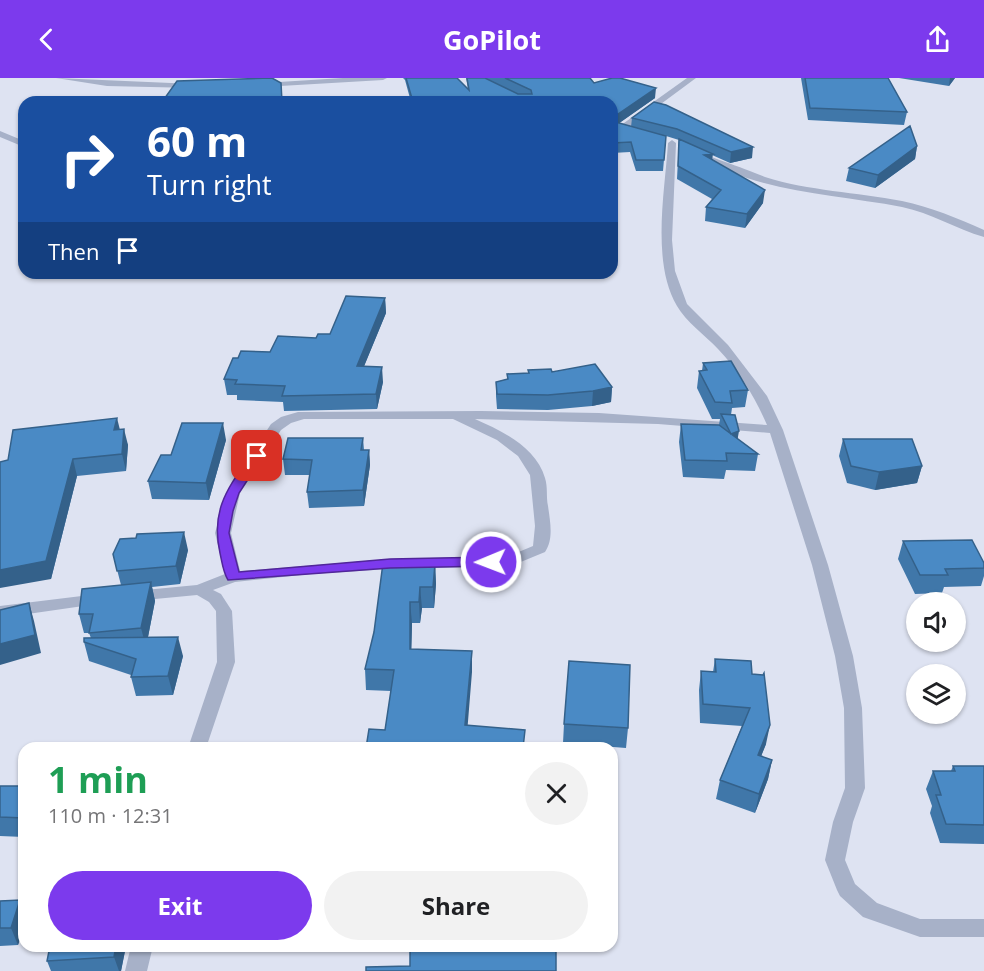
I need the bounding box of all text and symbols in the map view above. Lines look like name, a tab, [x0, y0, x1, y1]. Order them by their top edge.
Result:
text: GoPilot	[443, 21, 541, 58]
icon: back	[30, 23, 63, 56]
icon: share	[921, 23, 954, 56]
text: 60 m	[147, 112, 247, 169]
icon: right	[48, 120, 126, 198]
text: Turn right	[147, 166, 272, 203]
icon: arrive	[111, 234, 144, 267]
text: Then	[48, 236, 99, 266]
pin	[231, 430, 282, 481]
icon: arrive	[240, 439, 273, 472]
position arrow	[459, 530, 523, 594]
map controls	[906, 592, 966, 724]
button: sound	[906, 592, 966, 652]
button: layers	[906, 664, 966, 724]
text: 1 min	[48, 755, 148, 804]
button: close	[525, 762, 588, 825]
text: 110 m · 12:31	[48, 802, 173, 829]
button: Exit	[48, 871, 312, 940]
button: Share	[324, 871, 588, 940]

